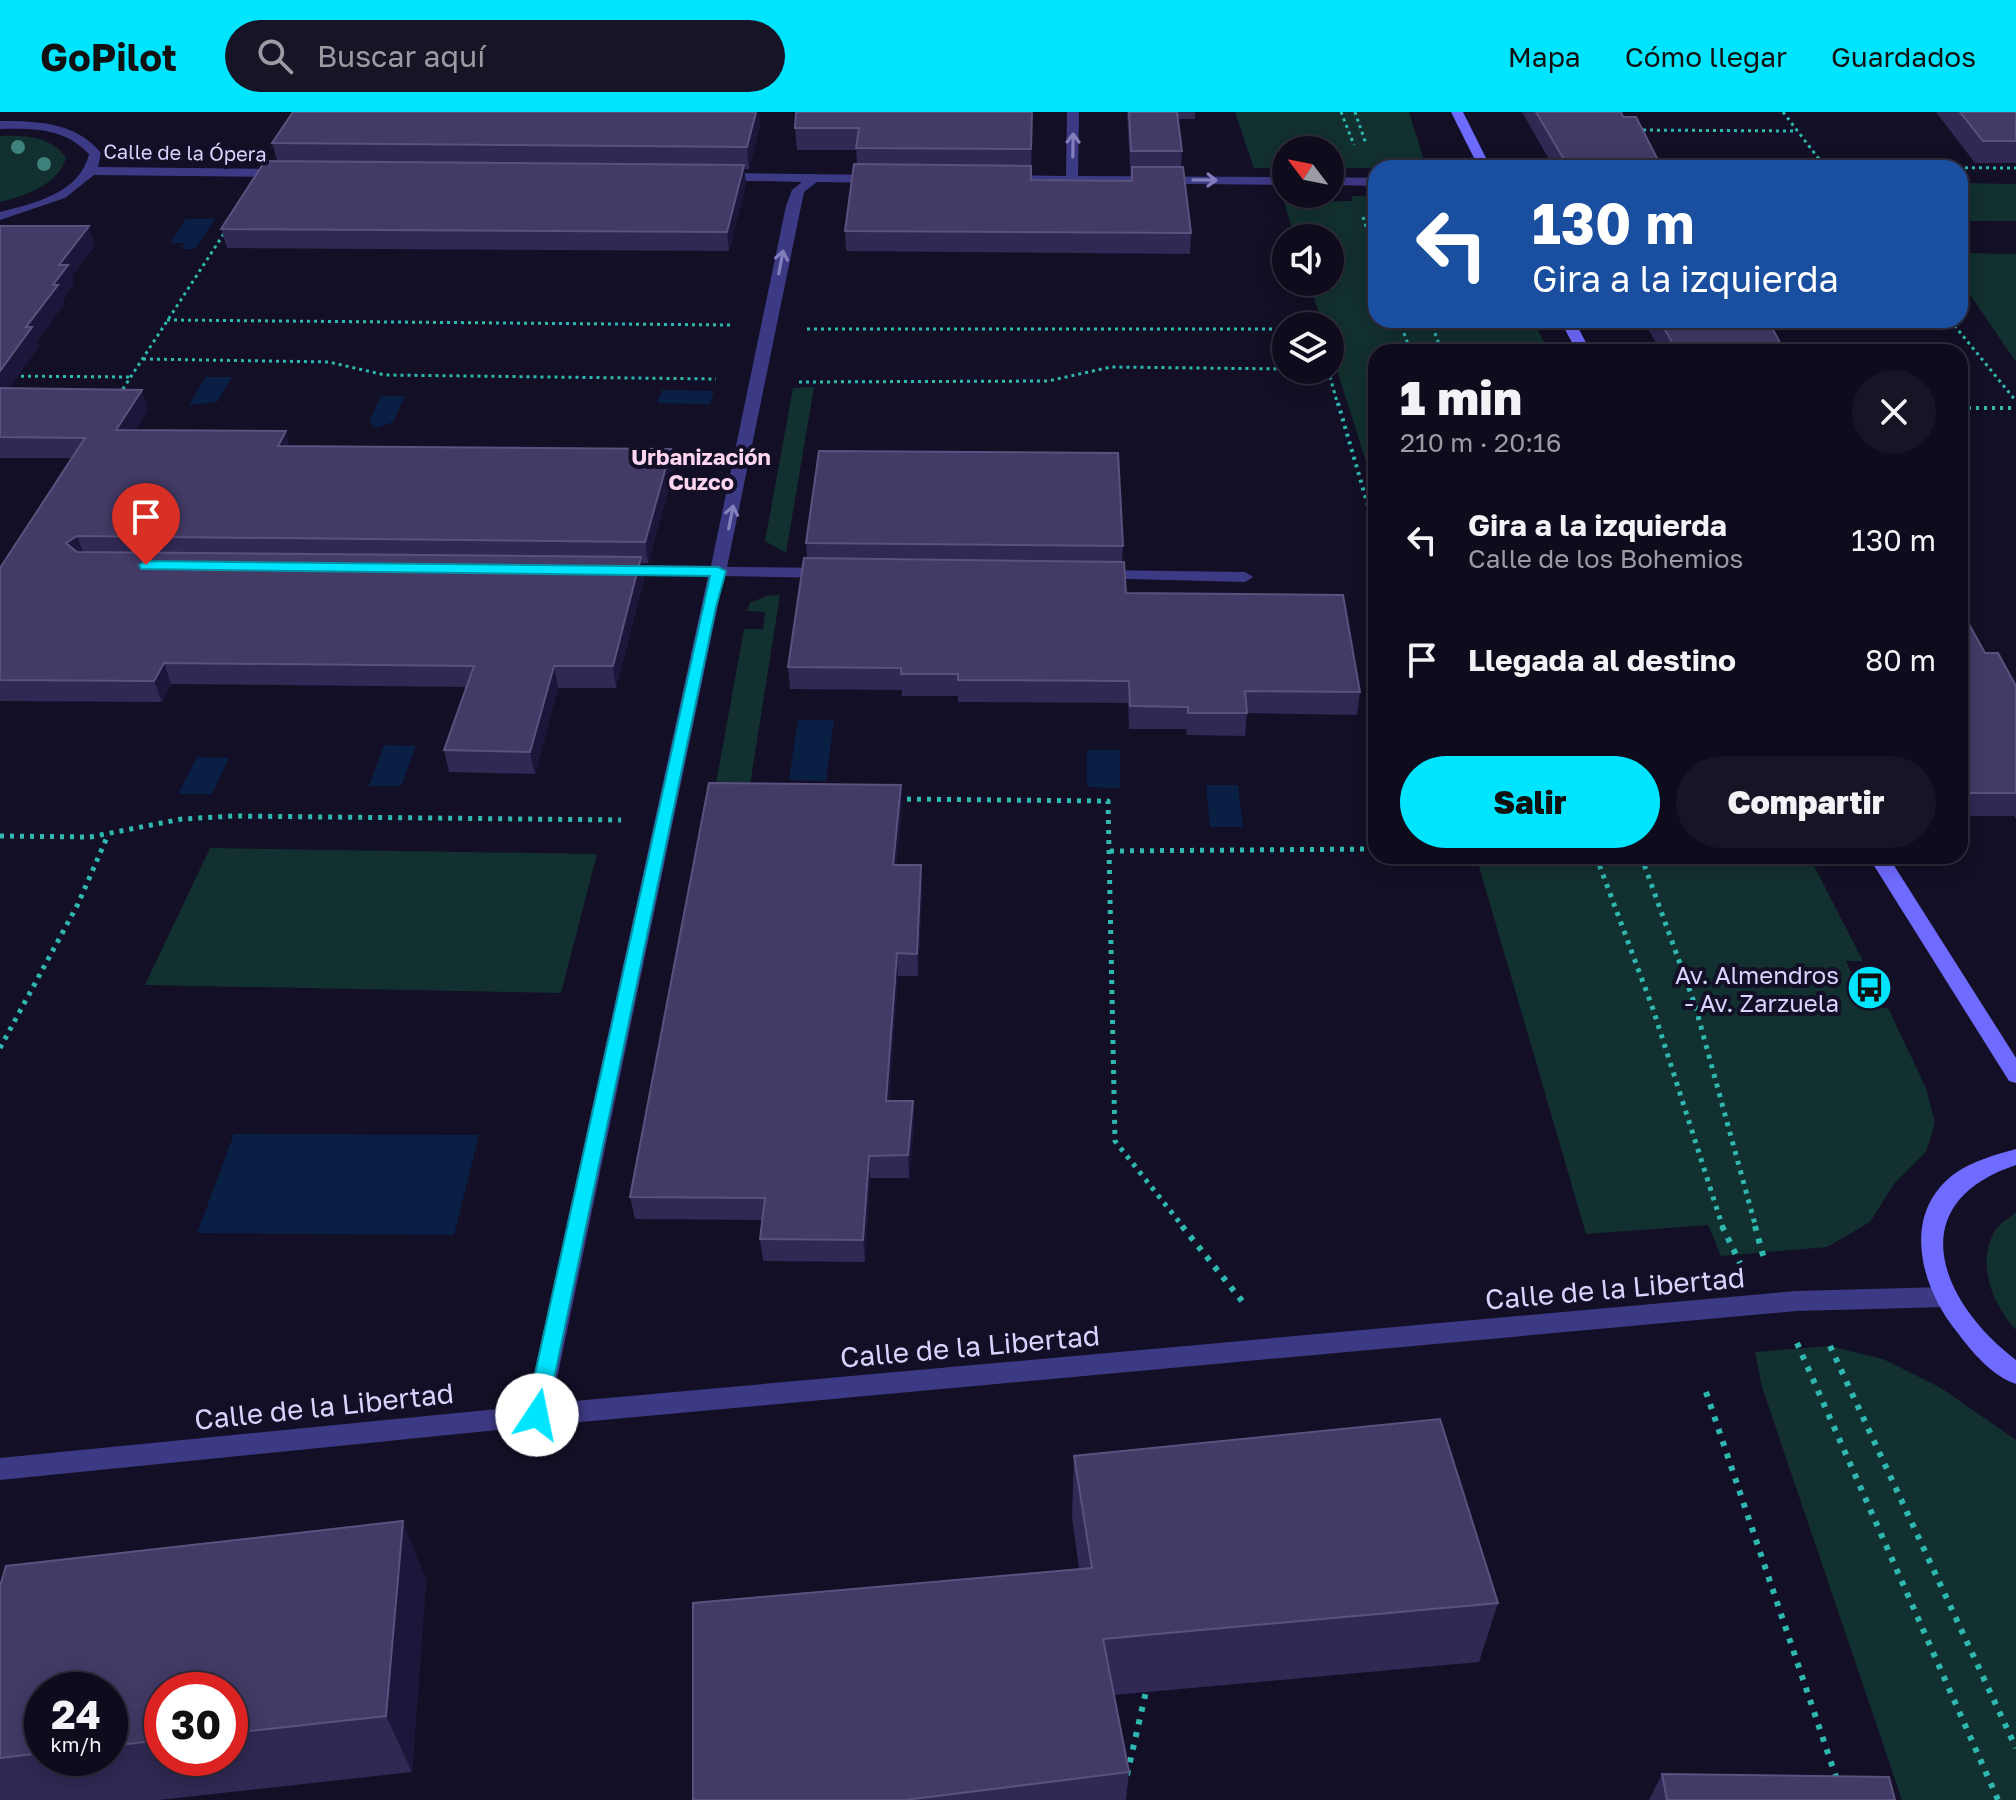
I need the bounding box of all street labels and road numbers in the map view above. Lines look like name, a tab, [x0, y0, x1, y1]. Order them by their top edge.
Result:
street label: Calle de la Ópera	[103, 139, 267, 165]
street label: Calle de la Libertad	[1484, 1260, 1746, 1316]
street label: Calle de la Libertad	[839, 1318, 1101, 1374]
street label: Calle de la Libertad	[193, 1376, 455, 1436]

